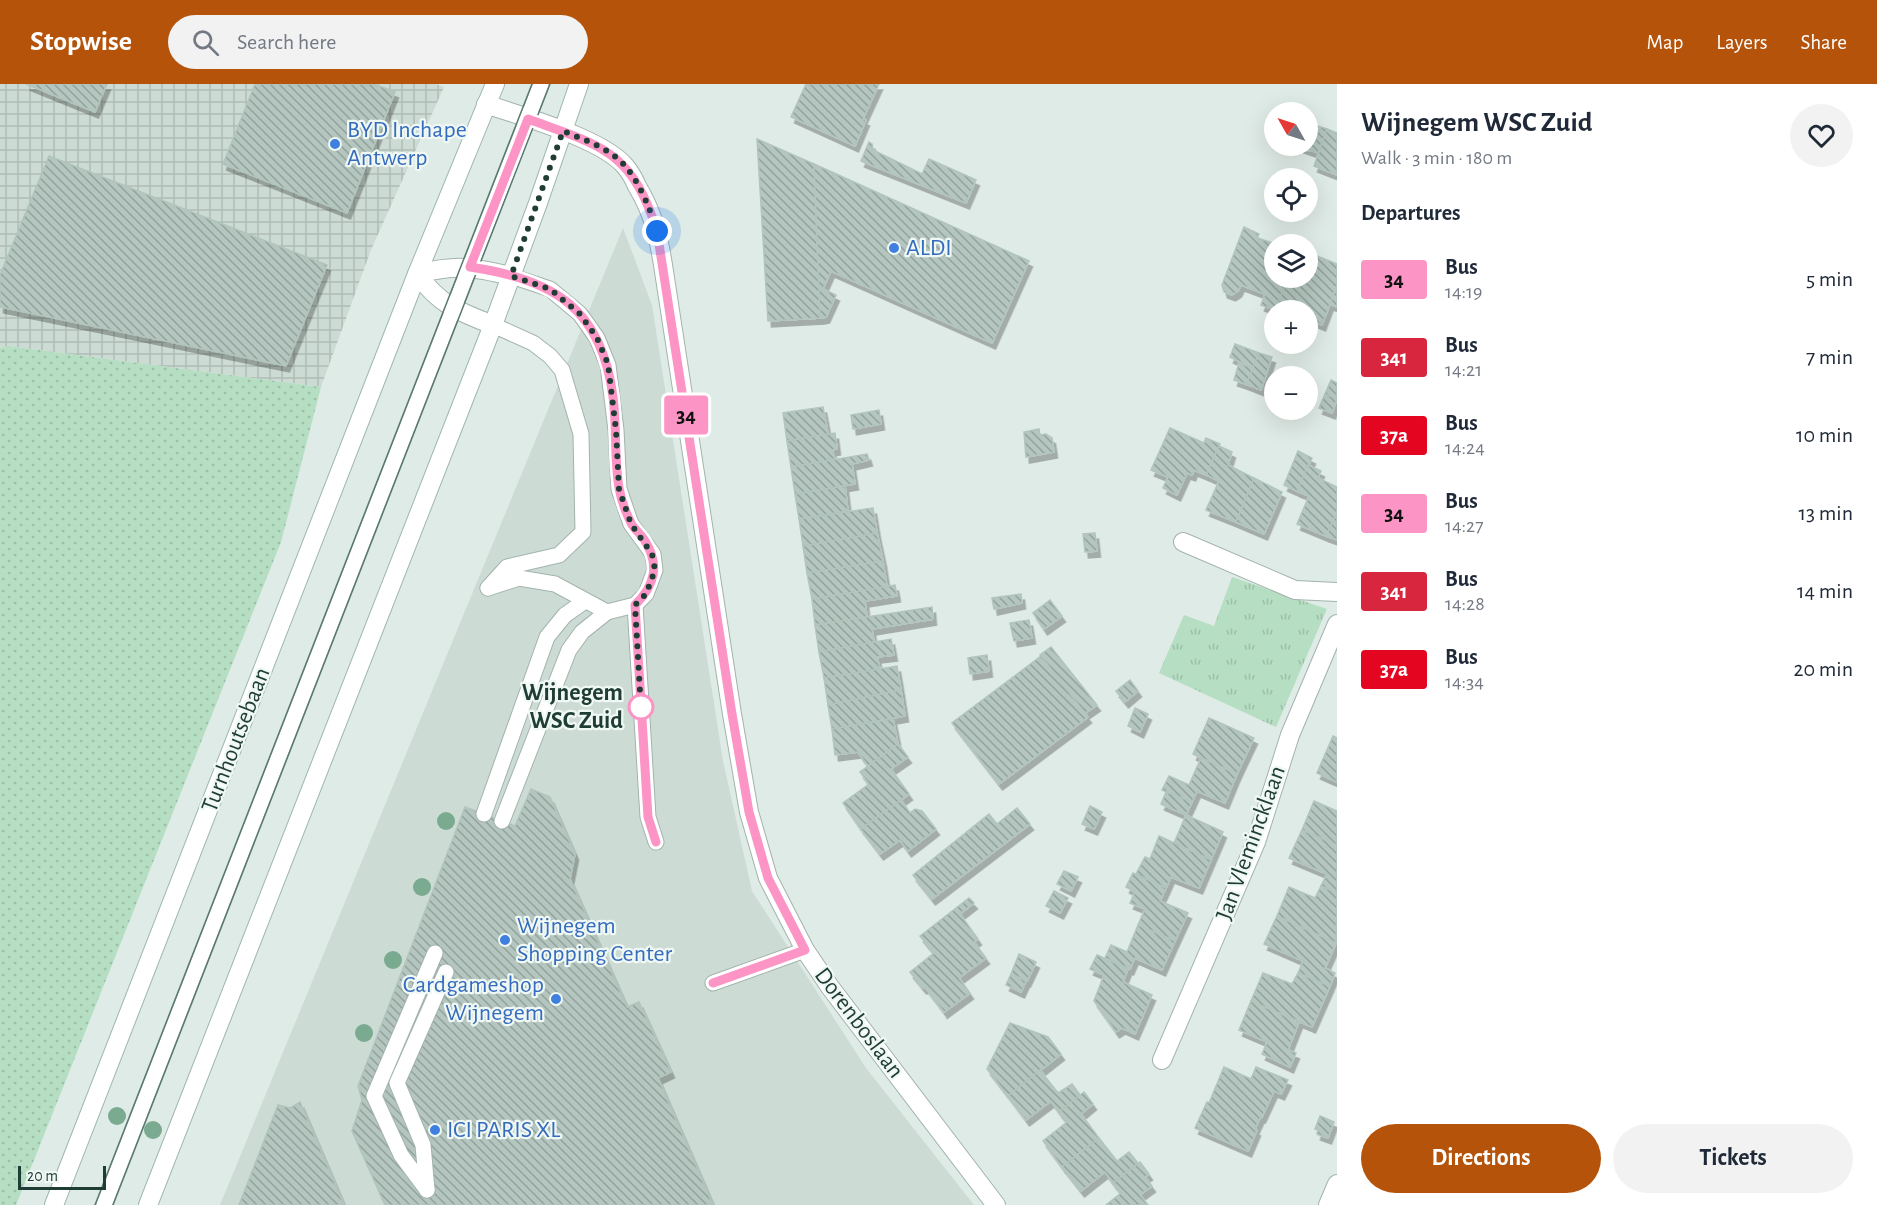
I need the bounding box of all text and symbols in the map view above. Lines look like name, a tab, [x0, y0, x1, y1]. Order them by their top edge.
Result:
search box	[168, 15, 588, 69]
icon: search	[189, 26, 222, 59]
text: Stopwise	[30, 28, 132, 56]
text: Search here	[237, 31, 337, 53]
text: Map	[1647, 32, 1683, 53]
text: Layers	[1716, 32, 1767, 53]
text: Share	[1800, 32, 1847, 53]
north arrow	[1264, 102, 1318, 156]
map controls	[1264, 102, 1318, 420]
button: heart	[1790, 104, 1853, 167]
text: Wijnegem WSC Zuid	[1361, 109, 1592, 137]
place label: BYD Inchape Antwerp	[347, 118, 467, 170]
marker: BYD Inchape Antwerp	[328, 137, 342, 151]
text: Walk · 3 min · 180 m	[1361, 148, 1512, 168]
button: locate	[1264, 168, 1318, 222]
text: Departures	[1361, 202, 1461, 224]
your location	[642, 216, 672, 246]
button: layers	[1264, 234, 1318, 288]
place label: ALDI	[906, 236, 952, 260]
marker: ALDI	[887, 241, 901, 255]
text: Bus	[1445, 256, 1478, 278]
text: 5 min	[1806, 268, 1853, 290]
text: 34	[1384, 269, 1404, 290]
text: 14:19	[1445, 282, 1482, 302]
button: +	[1264, 300, 1318, 354]
text: Bus	[1445, 334, 1478, 356]
text: 7 min	[1806, 346, 1853, 368]
text: 341	[1380, 347, 1408, 368]
text: 14:21	[1445, 360, 1482, 380]
button: −	[1264, 366, 1318, 420]
line badge: 34	[659, 396, 713, 434]
text: 34	[676, 405, 696, 426]
text: Bus	[1445, 412, 1478, 434]
text: 10 min	[1796, 424, 1853, 446]
text: 37a	[1380, 425, 1408, 446]
text: 14:24	[1445, 438, 1485, 458]
text: Bus	[1445, 490, 1478, 512]
text: 13 min	[1798, 502, 1853, 524]
text: 34	[1384, 503, 1404, 524]
text: 14:27	[1445, 516, 1484, 536]
text: Bus	[1445, 568, 1478, 590]
text: 14 min	[1797, 580, 1853, 602]
text: 341	[1380, 581, 1408, 602]
text: 14:28	[1445, 594, 1485, 614]
text: Bus	[1445, 646, 1478, 668]
text: 20 min	[1793, 658, 1853, 680]
text: 37a	[1380, 659, 1408, 680]
street label: Turnhoutsebaan	[197, 664, 275, 816]
text: 14:34	[1445, 672, 1484, 692]
place label: Wijnegem WSC Zuid	[522, 681, 623, 733]
marker: Wijnegem WSC Zuid	[628, 694, 654, 720]
street label: Jan Vlemincklaan	[1212, 763, 1290, 923]
place label: Wijnegem Shopping Center	[517, 914, 672, 966]
marker: Wijnegem Shopping Center	[498, 933, 512, 947]
street label: Dorenboslaan	[810, 963, 908, 1083]
place label: Cardgameshop Wijnegem	[403, 973, 544, 1025]
marker: Cardgameshop Wijnegem	[549, 992, 563, 1006]
place label: ICI PARIS XL	[447, 1118, 560, 1142]
marker: ICI PARIS XL	[428, 1123, 442, 1137]
button: Directions	[1361, 1124, 1601, 1193]
button: Tickets	[1613, 1124, 1853, 1193]
scale bar	[18, 1163, 106, 1190]
text: 20 m	[27, 1168, 58, 1184]

